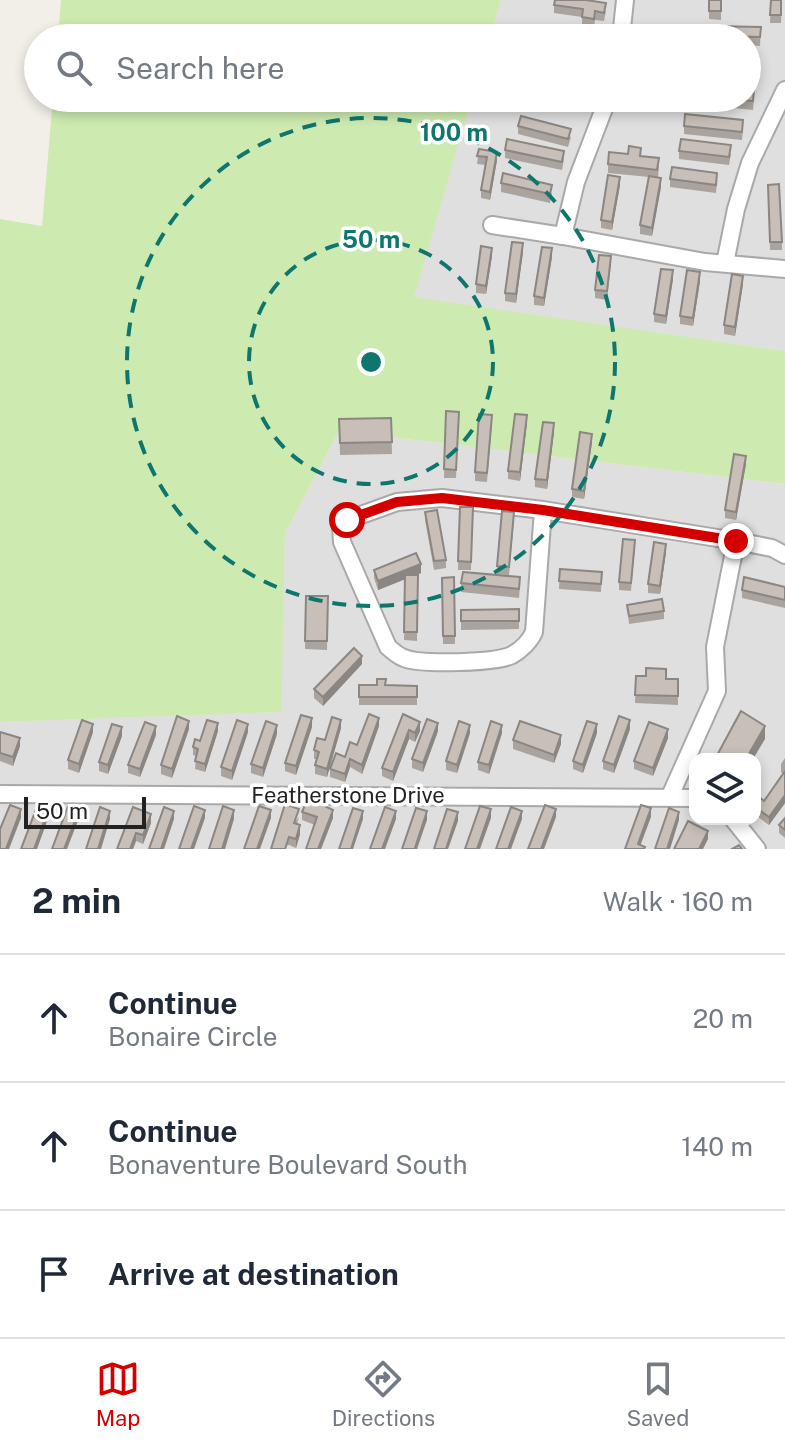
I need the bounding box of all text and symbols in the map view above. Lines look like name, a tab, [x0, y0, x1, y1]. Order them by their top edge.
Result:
search box	[24, 24, 761, 112]
icon: search	[52, 46, 96, 90]
text: Search here	[116, 50, 284, 86]
text: 100 m	[420, 118, 488, 146]
text: 50 m	[342, 225, 400, 253]
centre of rings	[357, 348, 385, 376]
route start	[329, 502, 365, 538]
route end	[718, 523, 754, 559]
map controls	[689, 753, 761, 825]
button: layers	[689, 753, 761, 825]
street label: Featherstone Drive	[251, 782, 445, 808]
scale bar	[24, 793, 146, 829]
text: 50 m	[36, 798, 88, 824]
text: 2 min	[32, 881, 121, 921]
text: Walk · 160 m	[603, 886, 753, 917]
text: Continue	[108, 985, 238, 1021]
icon: ahead	[32, 996, 76, 1040]
text: 20 m	[693, 1003, 753, 1034]
text: Bonaire Circle	[108, 1021, 277, 1052]
text: Continue	[108, 1113, 238, 1149]
icon: ahead	[32, 1124, 76, 1168]
text: 140 m	[681, 1131, 753, 1162]
text: Bonaventure Boulevard South	[108, 1149, 468, 1180]
icon: arrive	[32, 1252, 76, 1296]
text: Arrive at destination	[108, 1256, 399, 1292]
tab: Map	[96, 1357, 140, 1431]
tab: Directions	[332, 1357, 435, 1431]
tab: Saved	[626, 1357, 689, 1431]

